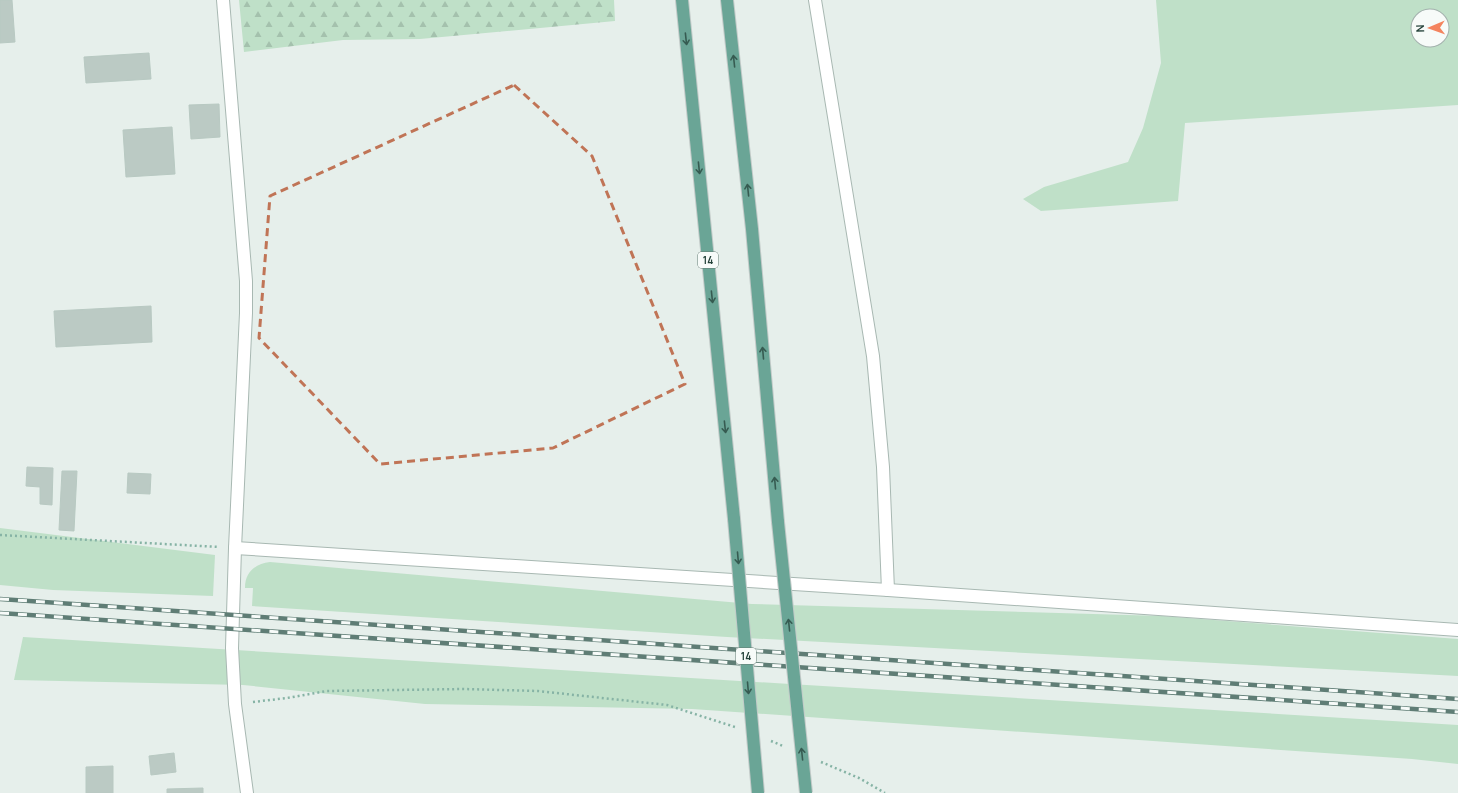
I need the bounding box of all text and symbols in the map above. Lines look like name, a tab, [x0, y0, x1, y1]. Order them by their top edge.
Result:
north arrow	[1410, 8, 1450, 48]
text: N	[1412, 24, 1427, 33]
one-way arrow	[682, 32, 690, 45]
one-way arrow	[730, 55, 737, 68]
one-way arrow	[695, 161, 703, 174]
one-way arrow	[744, 184, 751, 197]
road number: 14	[698, 252, 718, 268]
one-way arrow	[708, 291, 716, 304]
one-way arrow	[759, 347, 767, 360]
one-way arrow	[721, 420, 729, 433]
one-way arrow	[771, 477, 778, 490]
one-way arrow	[734, 551, 741, 564]
one-way arrow	[785, 619, 792, 632]
road number: 14	[736, 648, 756, 664]
one-way arrow	[745, 681, 752, 694]
one-way arrow	[798, 748, 805, 761]

